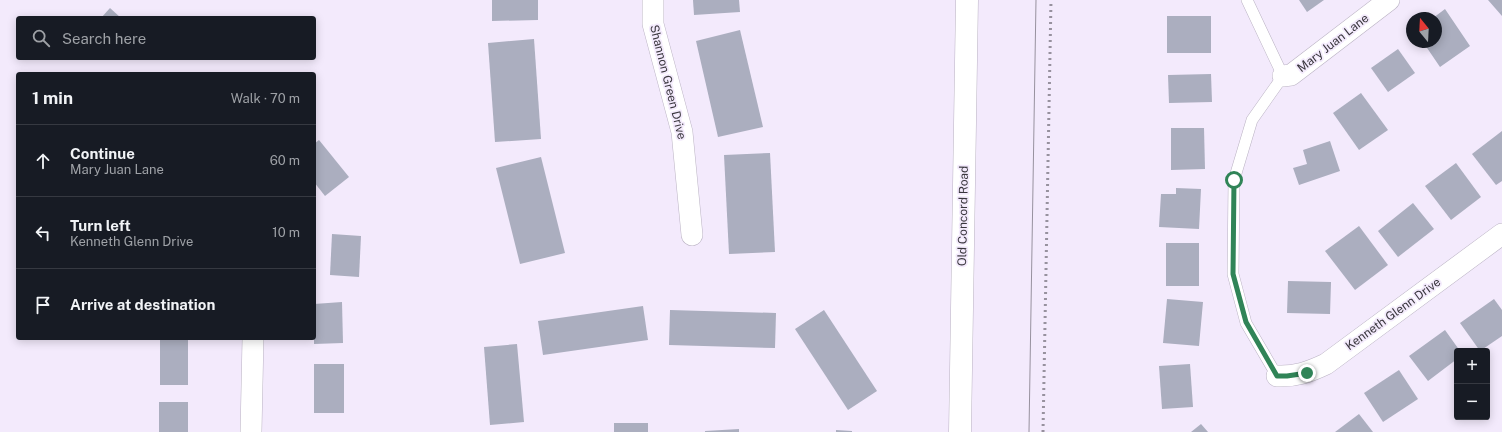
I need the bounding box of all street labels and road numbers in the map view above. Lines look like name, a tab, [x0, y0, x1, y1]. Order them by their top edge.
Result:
street label: Mary Juan Lane	[1295, 11, 1372, 75]
street label: Shannon Green Drive	[647, 23, 689, 141]
street label: Old Concord Road	[955, 166, 971, 266]
street label: Kenneth Glenn Drive	[1343, 275, 1443, 353]

